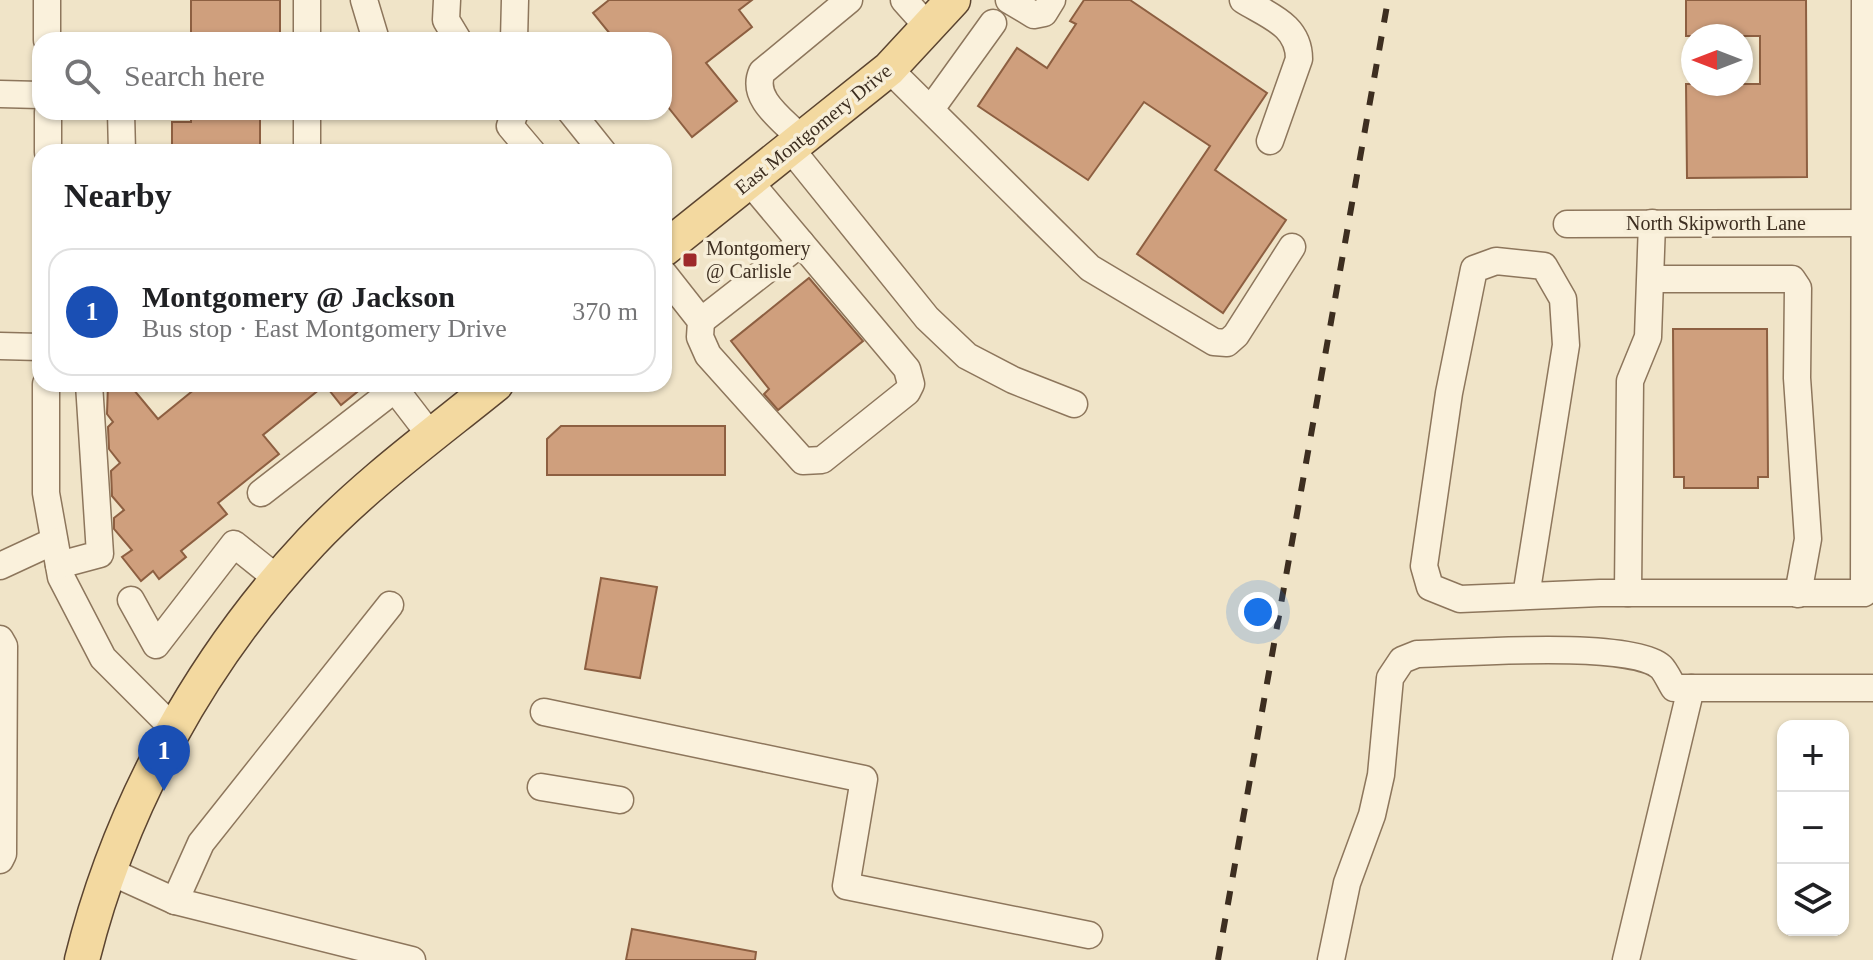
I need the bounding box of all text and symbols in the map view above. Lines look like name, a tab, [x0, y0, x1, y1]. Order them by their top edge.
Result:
north arrow	[1681, 24, 1753, 96]
search box	[32, 32, 672, 120]
icon: search	[60, 54, 104, 98]
text: Search here	[124, 59, 265, 92]
street label: East Montgomery Drive	[731, 59, 896, 199]
text: Nearby	[64, 177, 172, 214]
street label: North Skipworth Lane	[1626, 212, 1806, 235]
place label: Montgomery @ Carlisle	[706, 237, 810, 283]
marker: Montgomery @ Carlisle	[681, 251, 699, 269]
text: Montgomery @ Jackson	[142, 280, 455, 313]
text: 1	[86, 297, 99, 326]
text: 370 m	[572, 297, 638, 326]
text: Bus stop · East Montgomery Drive	[142, 314, 507, 343]
your location	[1238, 592, 1278, 632]
map controls	[1777, 720, 1849, 936]
button: +	[1777, 720, 1849, 792]
pin: 1	[138, 725, 190, 791]
button: −	[1777, 792, 1849, 864]
button: layers	[1777, 864, 1849, 936]

